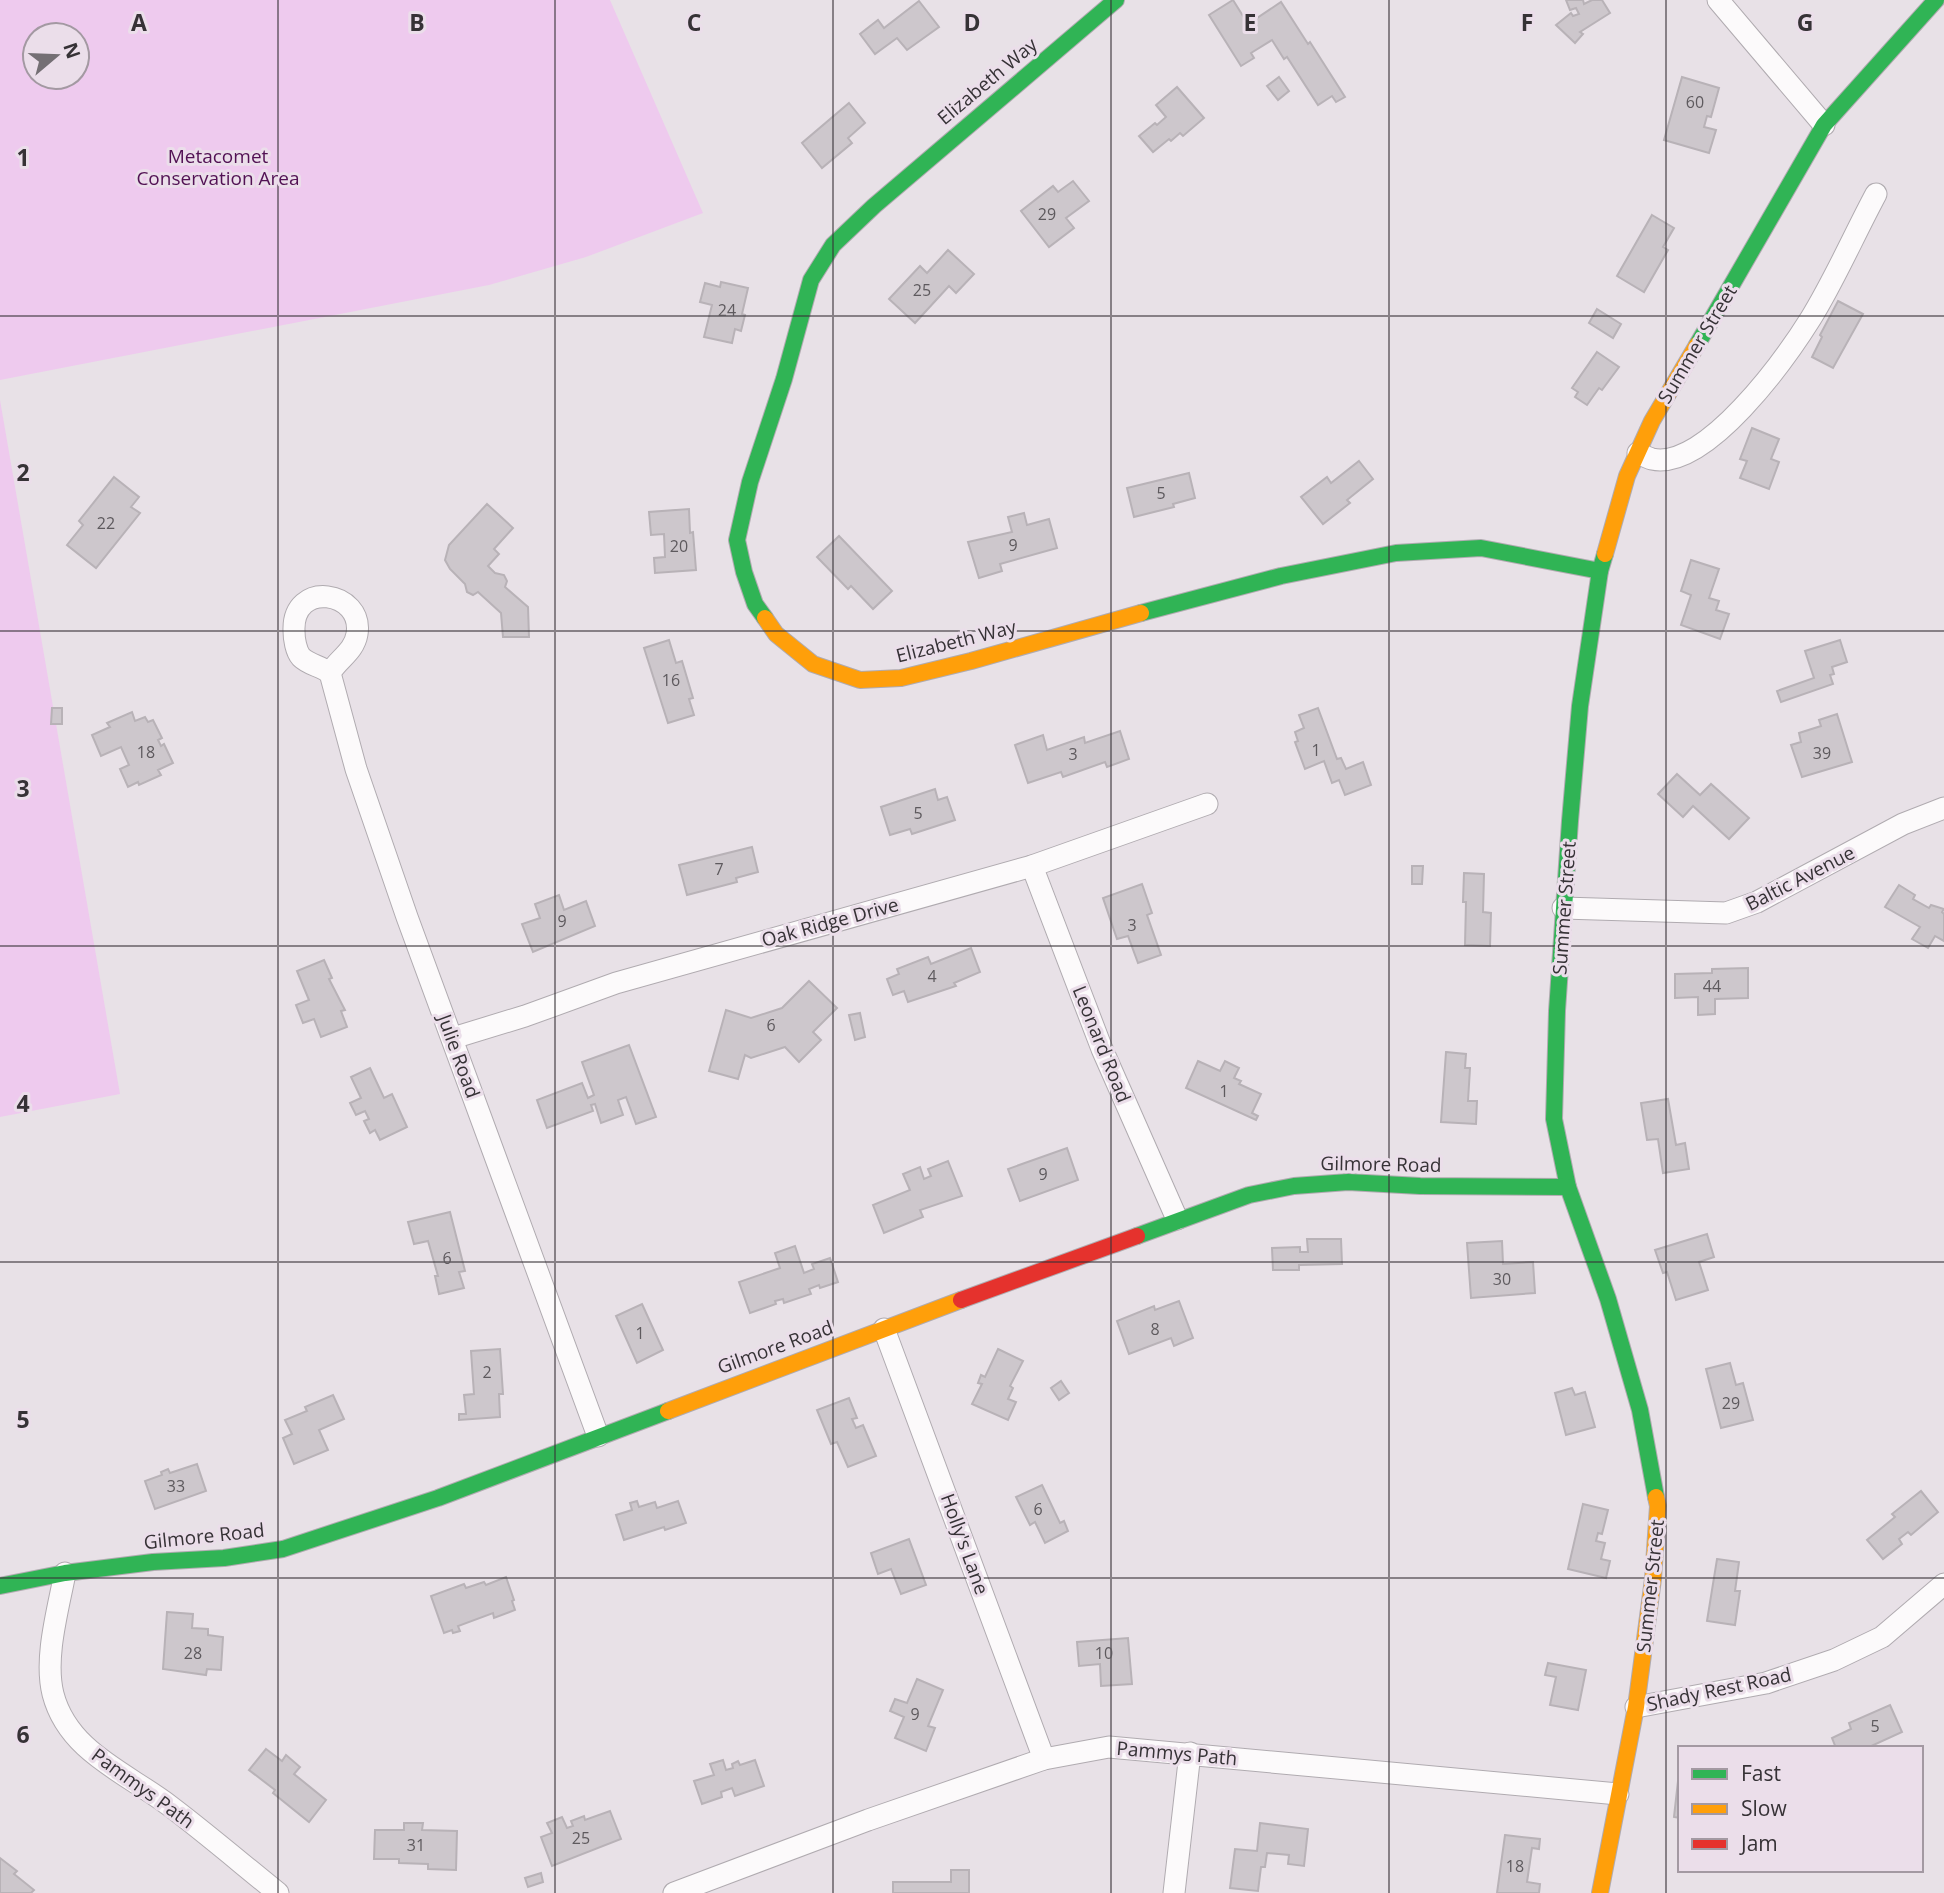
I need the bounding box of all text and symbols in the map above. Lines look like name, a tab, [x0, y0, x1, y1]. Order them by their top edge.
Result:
text: A	[131, 6, 147, 38]
text: B	[409, 6, 425, 38]
text: C	[687, 6, 701, 38]
text: D	[963, 6, 981, 38]
text: E	[1244, 6, 1256, 38]
text: F	[1521, 6, 1533, 38]
text: G	[1797, 6, 1813, 38]
north arrow	[21, 21, 91, 91]
street label: Elizabeth Way	[932, 31, 1043, 130]
text: N	[57, 39, 87, 62]
house number: 60	[1686, 91, 1704, 113]
text: 1	[16, 141, 30, 173]
park label: Metacomet Conservation Area	[136, 143, 300, 191]
house number: 29	[1038, 203, 1056, 225]
house number: 25	[913, 279, 931, 301]
street label: Summer Street	[1651, 280, 1743, 408]
house number: 24	[718, 299, 736, 321]
text: 2	[16, 456, 30, 488]
house number: 5	[1156, 482, 1166, 504]
house number: 22	[97, 512, 115, 534]
house number: 9	[1008, 534, 1018, 556]
house number: 20	[670, 535, 688, 557]
street label: Elizabeth Way	[893, 613, 1019, 668]
house number: 16	[662, 669, 680, 691]
house number: 1	[1311, 739, 1321, 761]
house number: 18	[137, 741, 155, 763]
house number: 39	[1813, 742, 1831, 764]
house number: 3	[1068, 743, 1078, 765]
text: 3	[16, 772, 30, 804]
house number: 5	[913, 802, 923, 824]
street label: Baltic Avenue	[1741, 839, 1859, 917]
street label: Summer Street	[1546, 840, 1582, 976]
house number: 7	[714, 858, 724, 880]
street label: Oak Ridge Drive	[759, 891, 901, 953]
house number: 9	[557, 910, 567, 932]
house number: 3	[1127, 914, 1137, 936]
house number: 4	[927, 965, 937, 987]
house number: 44	[1703, 975, 1721, 997]
street label: Leonard Road	[1067, 982, 1137, 1106]
street label: Julie Road	[431, 1009, 486, 1101]
house number: 6	[766, 1014, 776, 1036]
house number: 1	[1219, 1080, 1229, 1102]
text: 4	[16, 1087, 30, 1119]
street label: Gilmore Road	[1320, 1150, 1442, 1178]
house number: 9	[1038, 1163, 1048, 1185]
house number: 6	[442, 1247, 452, 1269]
house number: 30	[1493, 1268, 1511, 1290]
street label: Gilmore Road	[714, 1314, 836, 1380]
house number: 8	[1150, 1318, 1160, 1340]
house number: 1	[635, 1322, 645, 1344]
house number: 2	[482, 1361, 492, 1383]
house number: 29	[1722, 1392, 1740, 1414]
text: 5	[16, 1403, 30, 1435]
house number: 33	[167, 1475, 185, 1497]
street label: Holly's Lane	[935, 1490, 995, 1598]
house number: 6	[1033, 1498, 1043, 1520]
street label: Gilmore Road	[142, 1517, 266, 1555]
street label: Summer Street	[1630, 1518, 1670, 1654]
house number: 28	[184, 1642, 202, 1664]
house number: 10	[1095, 1642, 1113, 1664]
street label: Shady Rest Road	[1644, 1661, 1794, 1717]
house number: 9	[910, 1703, 920, 1725]
house number: 5	[1870, 1715, 1880, 1737]
text: 6	[16, 1718, 30, 1750]
street label: Pammys Path	[1116, 1735, 1238, 1771]
street label: Pammys Path	[86, 1742, 200, 1834]
legend	[1678, 1746, 1923, 1872]
text: Fast	[1741, 1759, 1781, 1787]
text: Slow	[1741, 1794, 1787, 1822]
house number: 25	[572, 1827, 590, 1849]
text: Jam	[1739, 1829, 1778, 1857]
house number: 31	[407, 1834, 425, 1856]
house number: 18	[1506, 1855, 1524, 1877]

